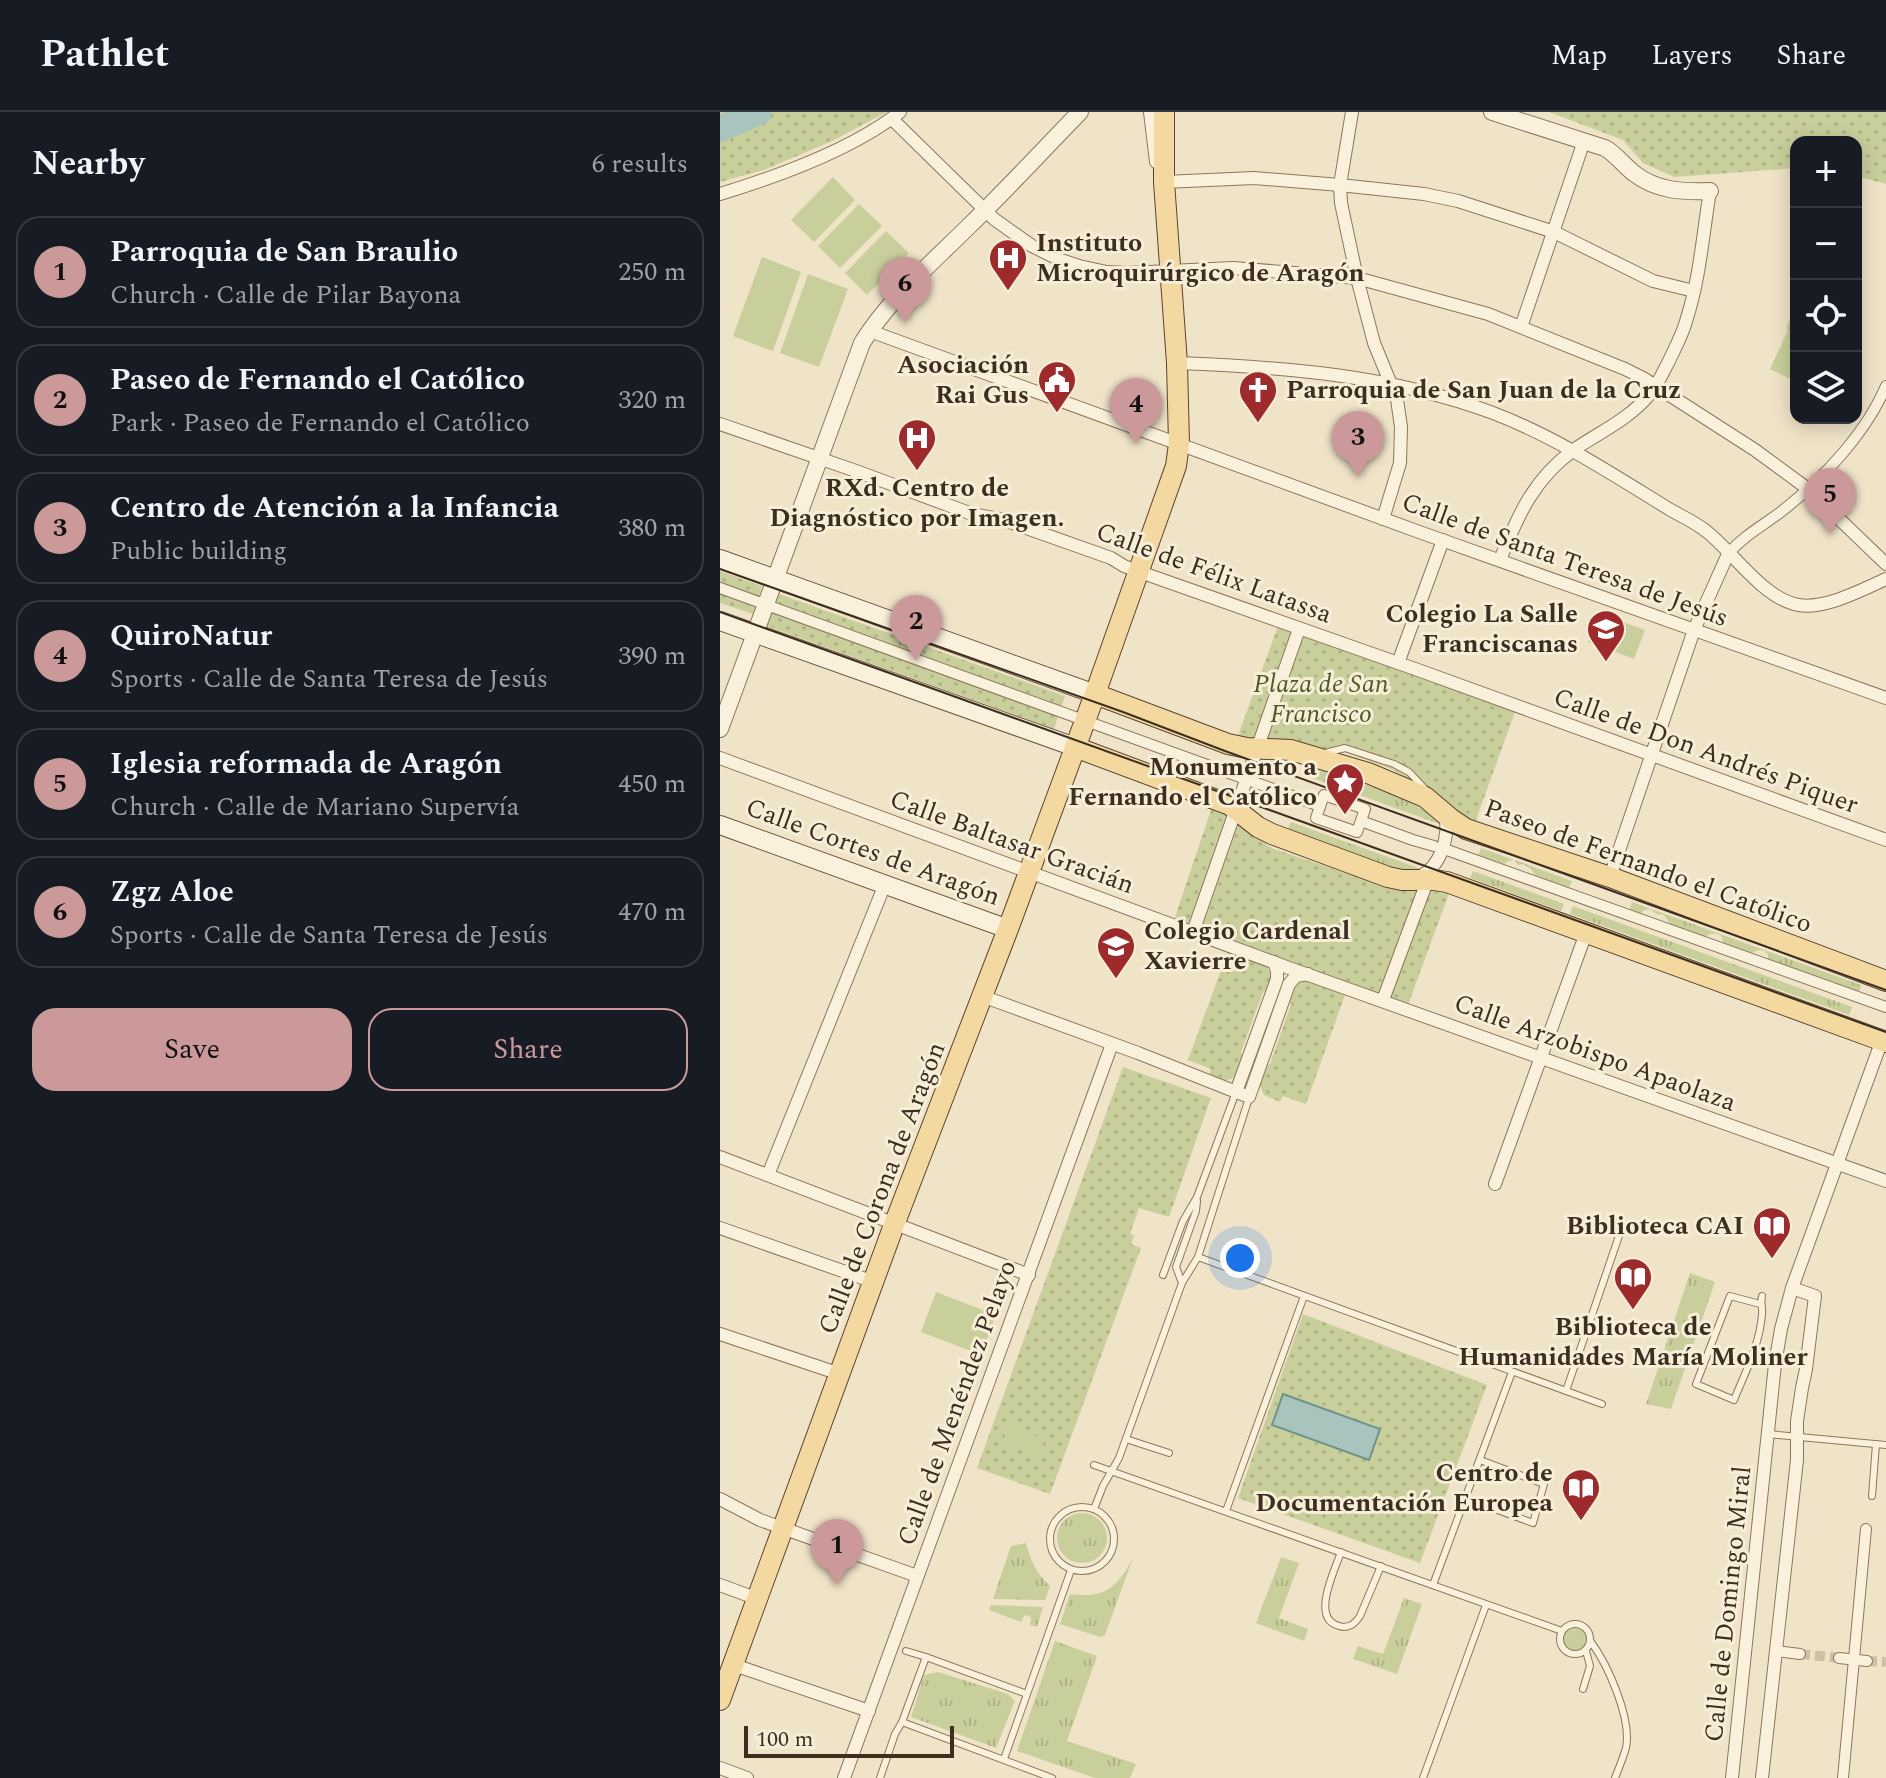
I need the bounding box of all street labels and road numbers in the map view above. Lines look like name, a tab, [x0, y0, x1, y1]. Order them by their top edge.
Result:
street label: Calle de Santa Teresa de Jesús	[1396, 482, 1734, 638]
street label: Calle de Félix Latassa	[1090, 512, 1338, 634]
street label: Calle de Don Andrés Piquer	[1548, 677, 1864, 825]
street label: Calle Baltasar Gracián	[884, 779, 1140, 905]
street label: Calle Cortes de Aragón	[740, 787, 1006, 917]
street label: Paseo de Fernando el Católico	[1478, 788, 1818, 944]
street label: Calle Arzobispo Apaolaza	[1448, 983, 1742, 1123]
street label: Calle de Corona de Aragón	[808, 1036, 956, 1340]
street label: Calle de Menéndez Pelayo	[887, 1255, 1027, 1551]
street label: Calle de Domingo Miral	[1694, 1464, 1762, 1744]

